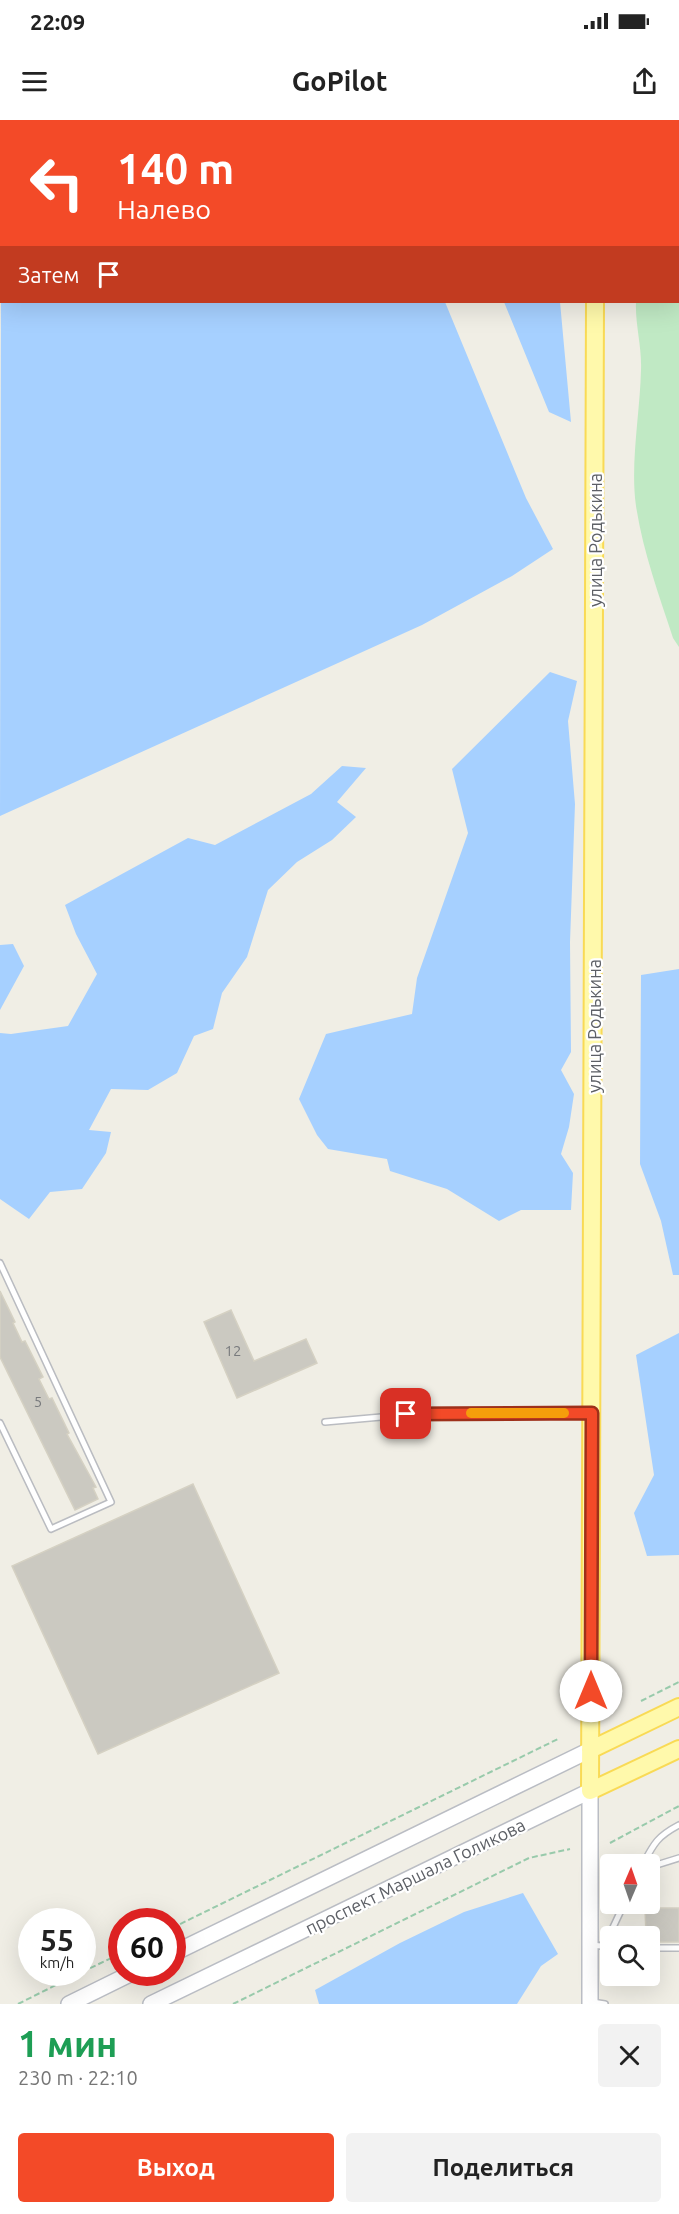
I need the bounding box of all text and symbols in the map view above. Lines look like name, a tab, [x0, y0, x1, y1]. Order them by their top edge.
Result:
text: 22:09	[30, 9, 85, 34]
icon: menu	[18, 65, 51, 98]
icon: share	[628, 65, 661, 98]
text: GoPilot	[292, 66, 387, 96]
icon: left	[18, 144, 96, 222]
text: 140 m	[117, 145, 234, 192]
text: Налево	[117, 194, 211, 224]
icon: arrive	[92, 258, 125, 291]
text: Затем	[18, 262, 80, 287]
street label: улица Родькина	[585, 473, 605, 607]
street label: улица Родькина	[584, 959, 604, 1093]
house number: 12	[225, 1342, 241, 1359]
pin	[380, 1388, 431, 1439]
house number: 5	[34, 1393, 42, 1410]
icon: arrive	[389, 1397, 422, 1430]
position arrow	[559, 1659, 623, 1723]
street label: проспект Маршала Голикова	[302, 1814, 528, 1938]
north arrow	[600, 1854, 660, 1914]
map controls	[600, 1854, 660, 1986]
speed limit sign: 60	[108, 1908, 186, 1986]
text: 55	[40, 1923, 74, 1957]
button: search	[600, 1926, 660, 1986]
text: km/h	[40, 1954, 74, 1971]
text: 1 мин	[18, 2023, 117, 2064]
button: close	[598, 2024, 661, 2087]
text: 230 m · 22:10	[18, 2066, 138, 2089]
button: Выход	[18, 2133, 334, 2202]
button: Поделиться	[346, 2133, 661, 2202]

